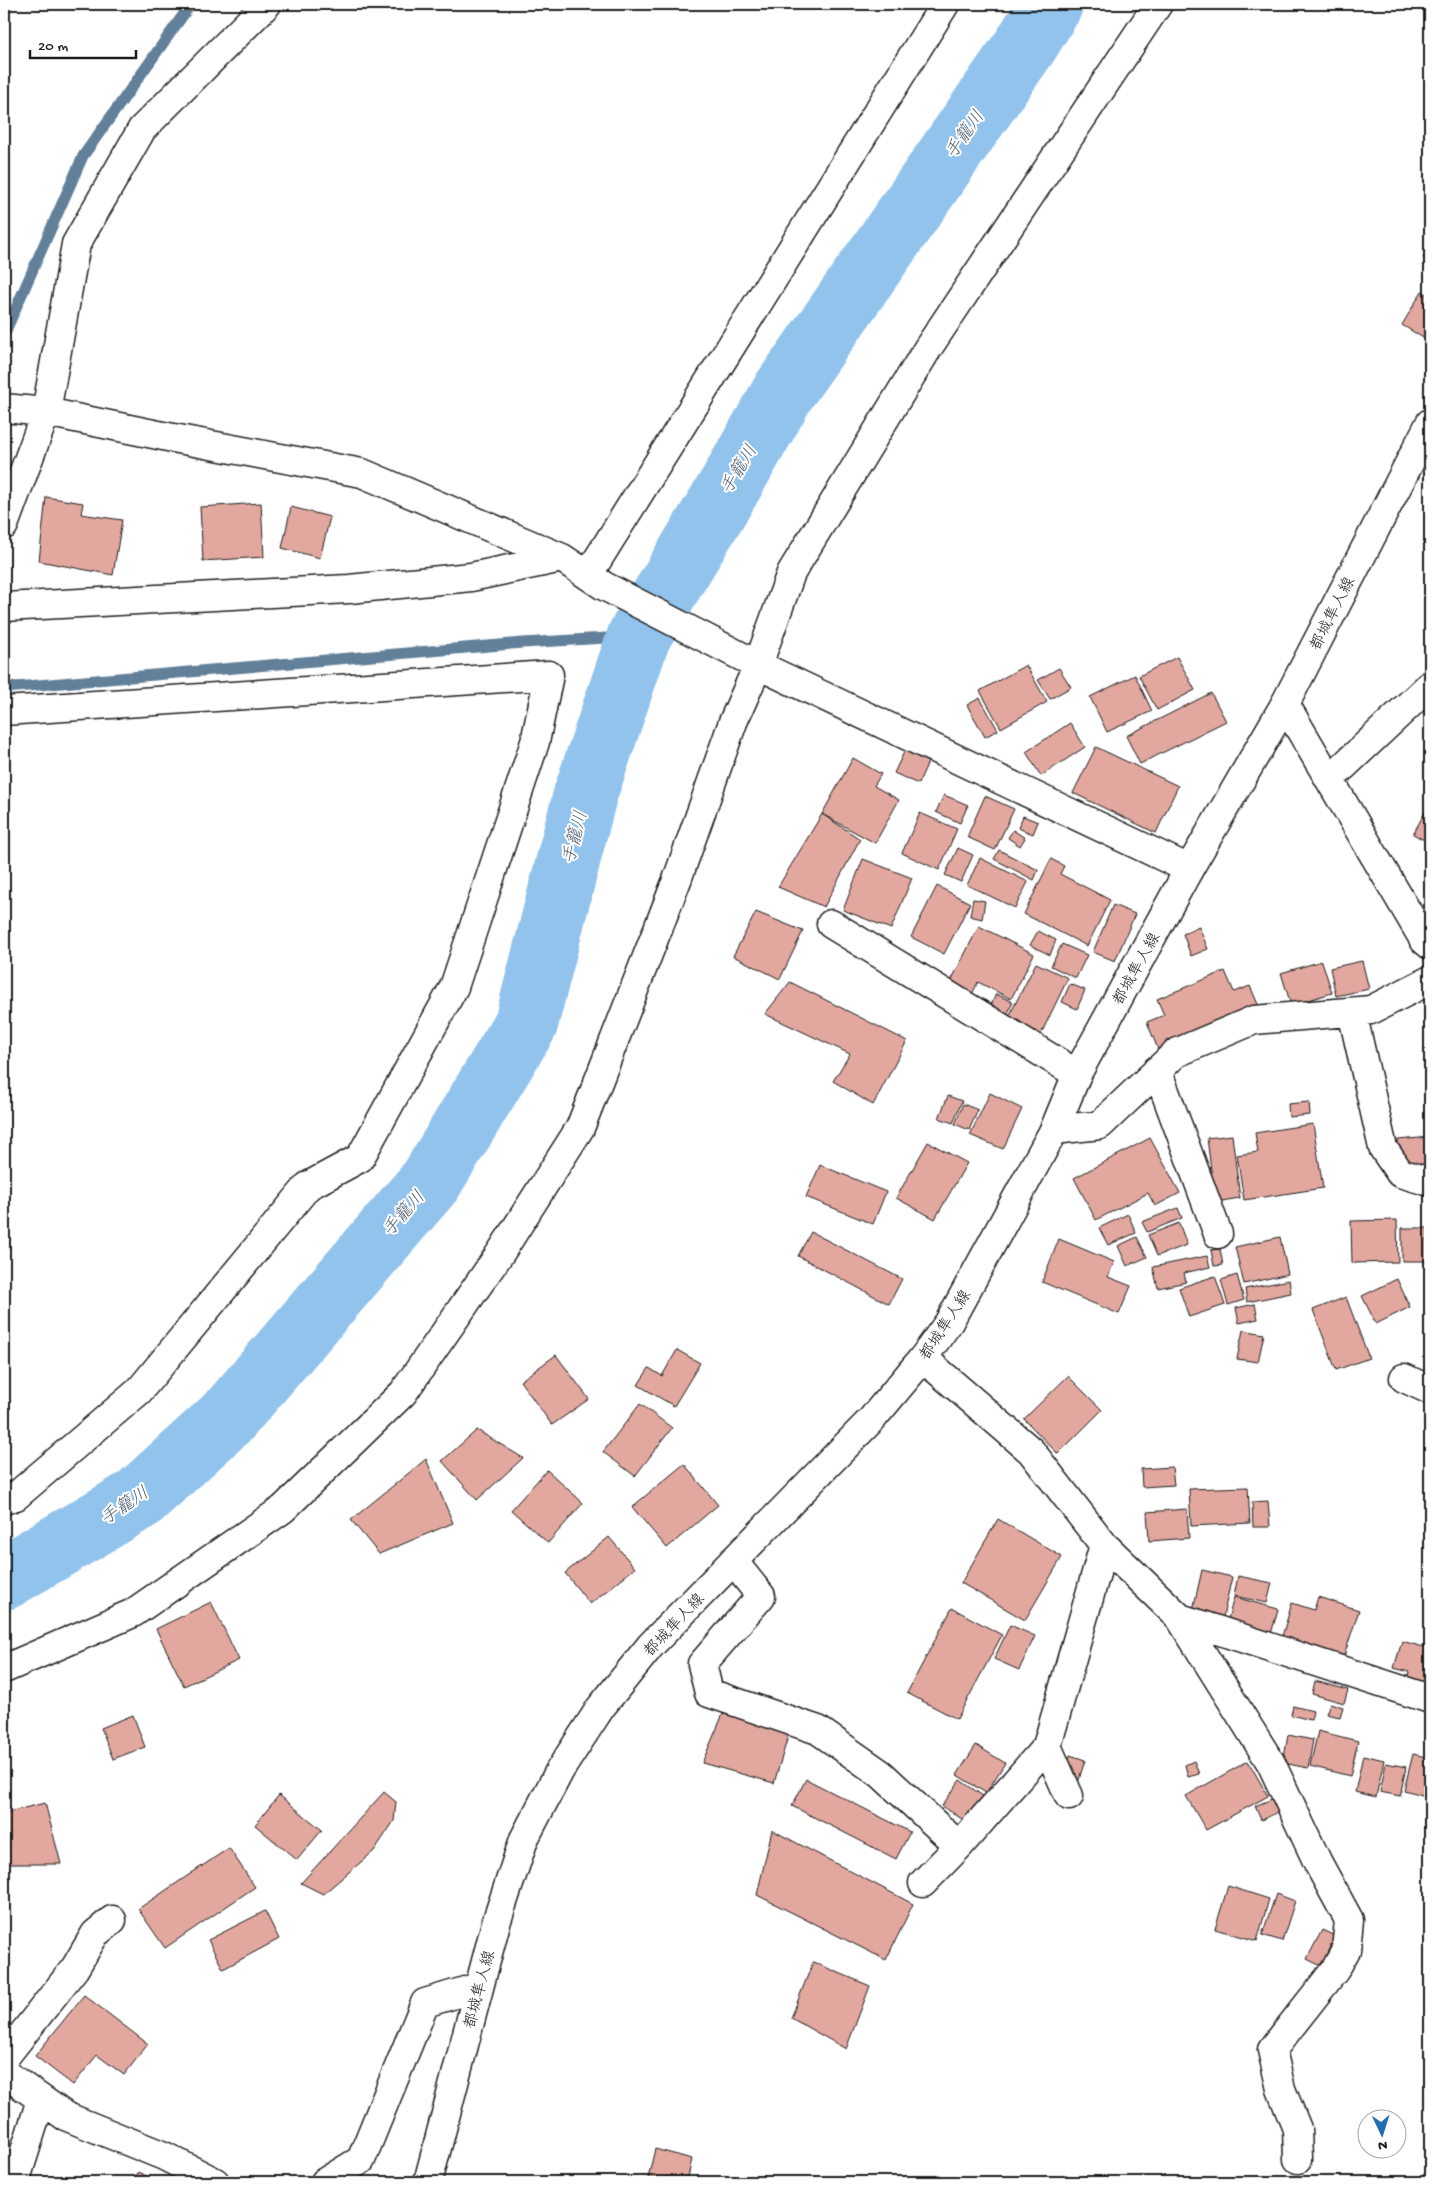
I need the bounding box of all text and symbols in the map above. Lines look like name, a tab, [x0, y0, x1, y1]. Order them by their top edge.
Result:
scale bar	[30, 28, 136, 60]
text: 20 m	[38, 38, 68, 56]
water label: 手籠川	[941, 107, 990, 164]
water label: 手籠川	[716, 441, 763, 499]
street label: 都城隼人線	[1306, 574, 1361, 655]
water label: 手籠川	[559, 809, 593, 866]
street label: 都城隼人線	[1109, 929, 1166, 1009]
water label: 手籠川	[378, 1187, 431, 1242]
street label: 都城隼人線	[916, 1286, 977, 1365]
water label: 手籠川	[97, 1482, 154, 1531]
street label: 都城隼人線	[640, 1589, 710, 1662]
street label: 都城隼人線	[460, 1948, 501, 2031]
north arrow	[1356, 2108, 1406, 2158]
text: N	[1378, 2136, 1388, 2153]

